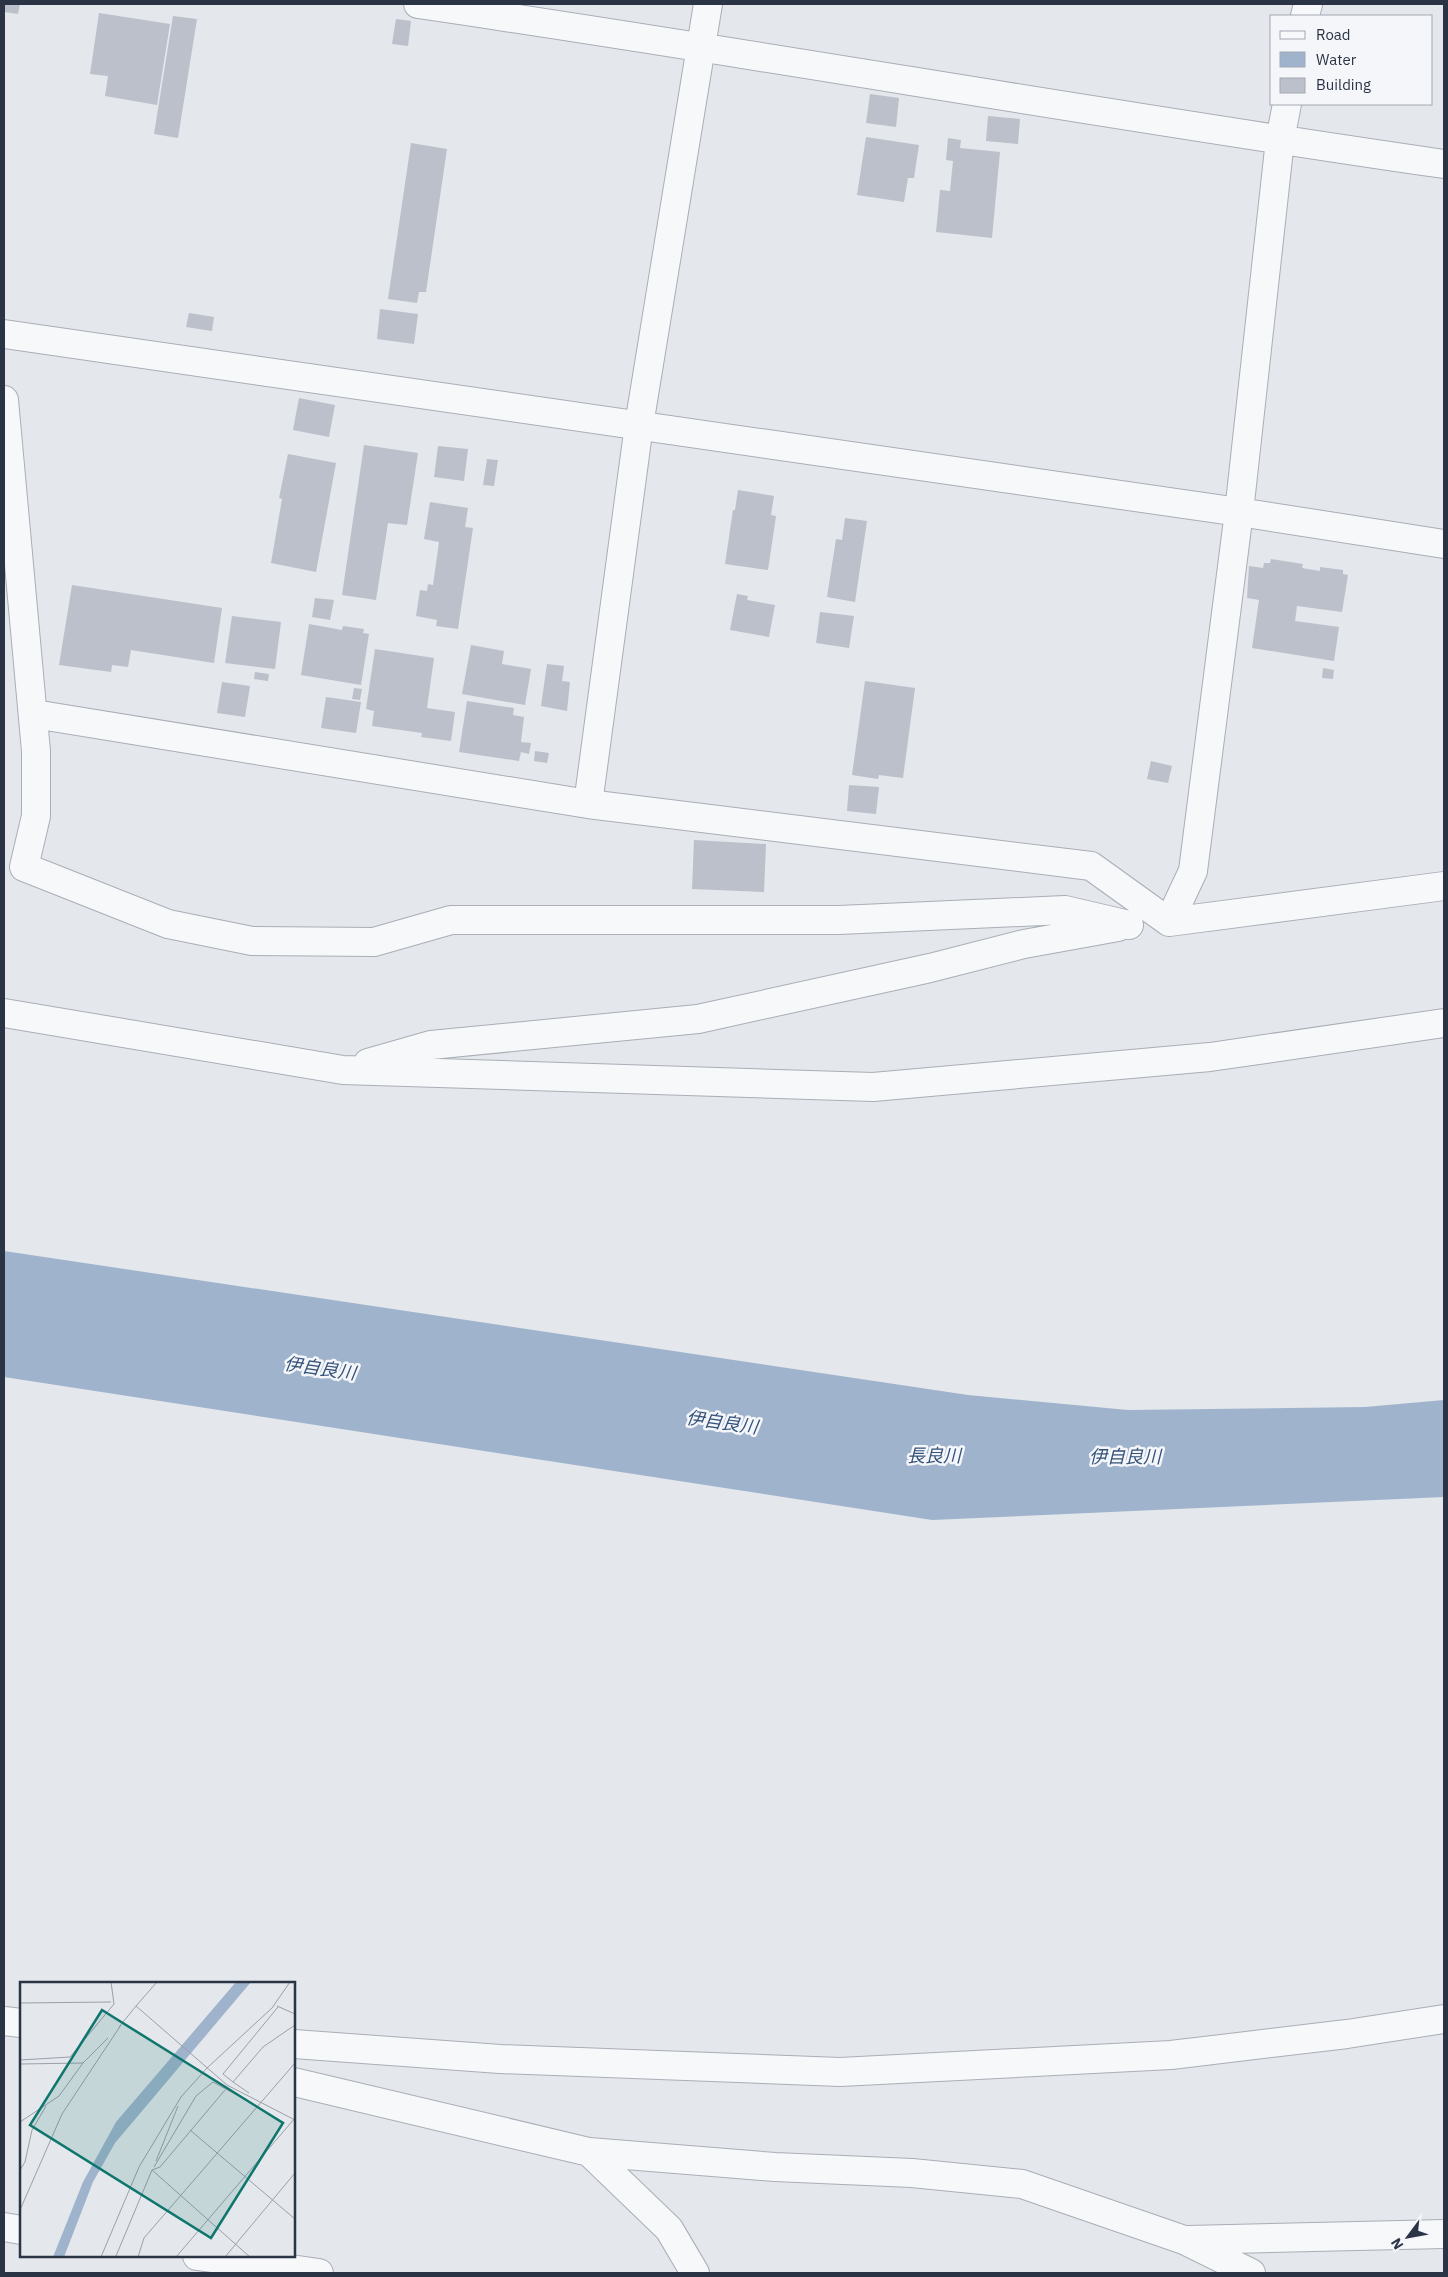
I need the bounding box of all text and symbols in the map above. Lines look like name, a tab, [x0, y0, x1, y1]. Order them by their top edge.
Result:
legend	[1270, 15, 1433, 105]
text: Road	[1316, 25, 1351, 44]
text: Water	[1316, 50, 1357, 69]
text: Building	[1316, 75, 1371, 94]
water label: 伊自良川	[283, 1352, 359, 1385]
water label: 伊自良川	[685, 1406, 761, 1439]
water label: 長良川	[907, 1444, 963, 1467]
water label: 伊自良川	[1089, 1445, 1163, 1468]
inset map	[20, 1982, 295, 2257]
north arrow	[1383, 2212, 1433, 2262]
text: N	[1387, 2235, 1407, 2253]

